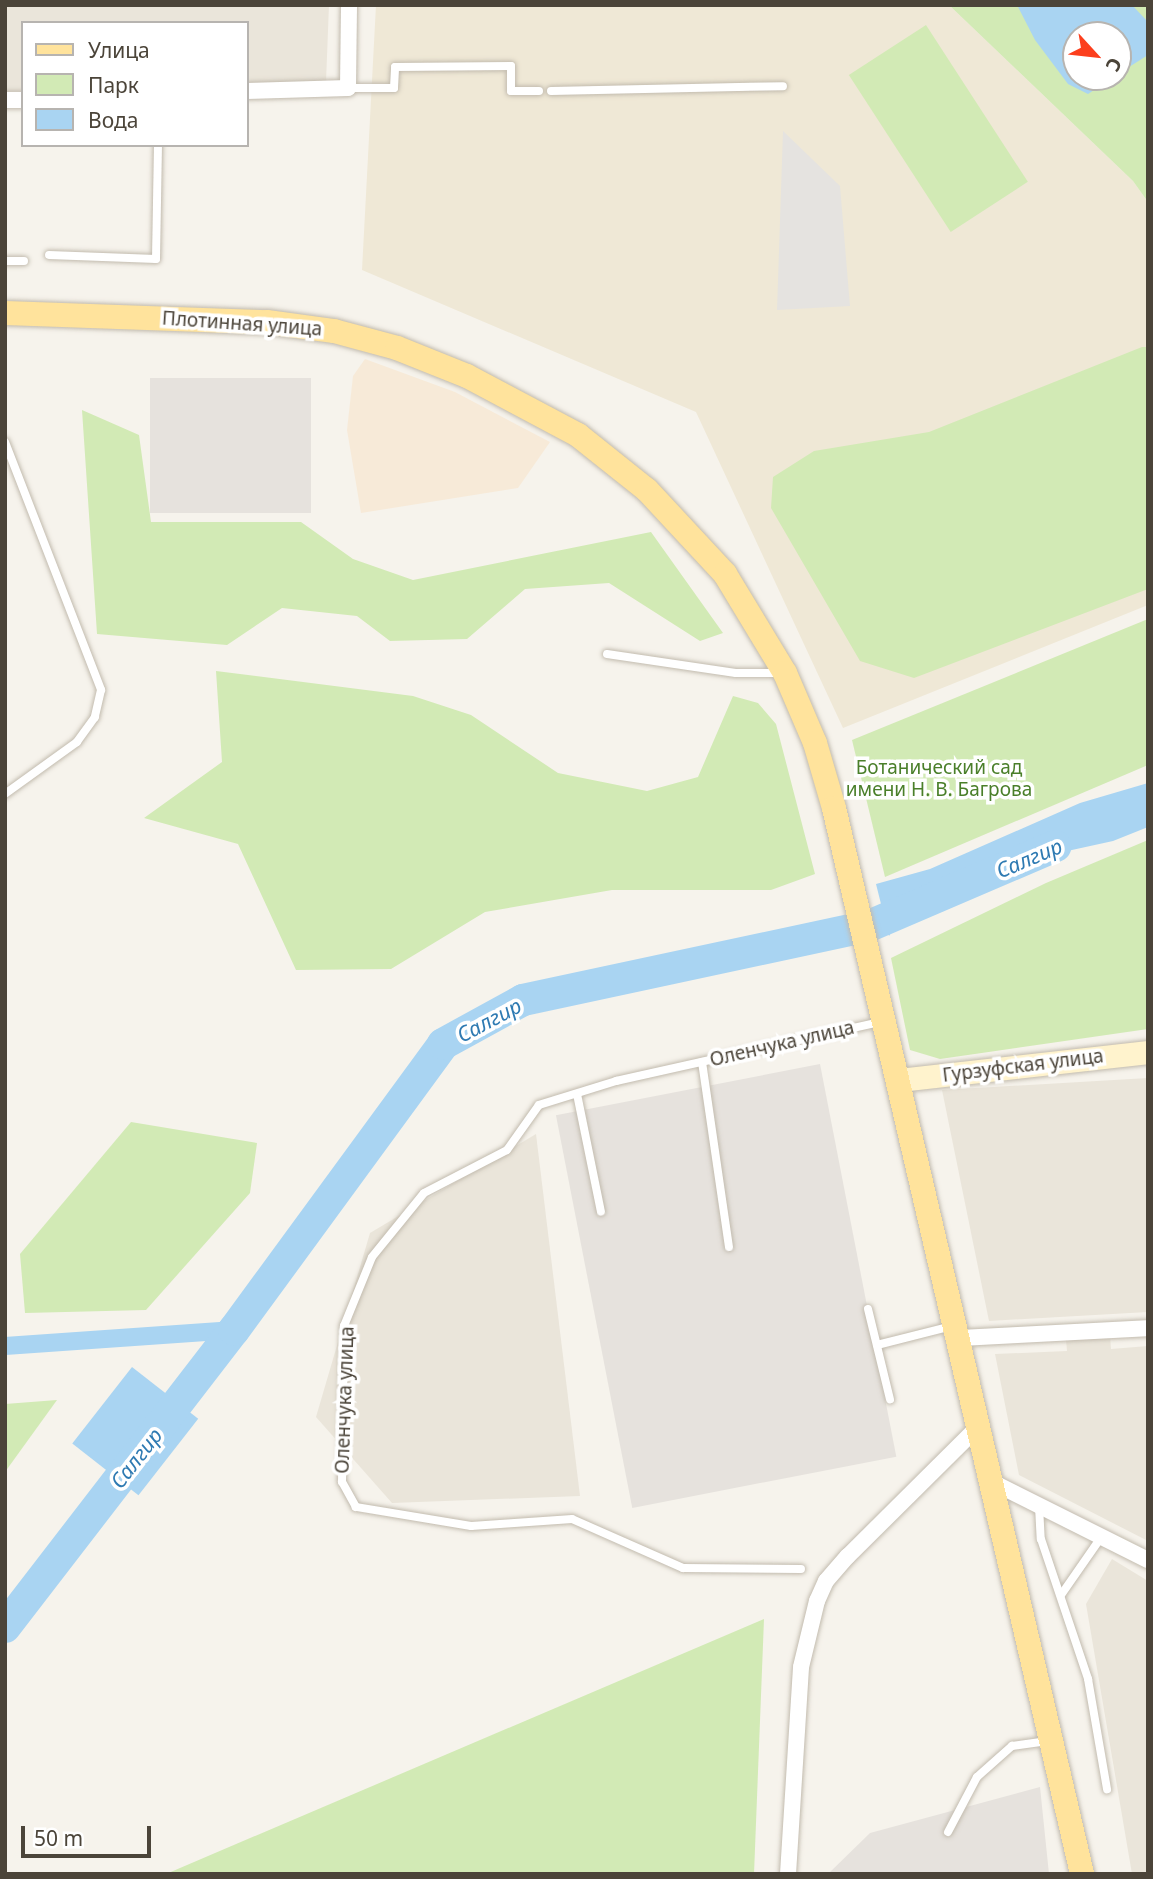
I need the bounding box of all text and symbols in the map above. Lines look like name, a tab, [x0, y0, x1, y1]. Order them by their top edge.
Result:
legend	[21, 21, 248, 147]
north arrow	[1062, 21, 1132, 91]
text: Улица	[88, 36, 150, 64]
text: С	[1100, 53, 1128, 76]
text: Парк	[88, 71, 139, 99]
text: Вода	[88, 106, 138, 134]
street label: Плотинная улица	[161, 307, 323, 341]
park label: Ботанический сад имени Н. В. Багрова	[846, 757, 1032, 801]
water label: Салгир	[992, 833, 1066, 883]
water label: Салгир	[452, 993, 526, 1047]
street label: Оленчука улица	[708, 1016, 856, 1072]
street label: Гурзуфская улица	[941, 1045, 1105, 1087]
street label: Оленчука улица	[331, 1326, 359, 1474]
water label: Салгир	[105, 1423, 167, 1493]
scale bar	[24, 1812, 154, 1856]
text: 50 m	[34, 1824, 83, 1852]

